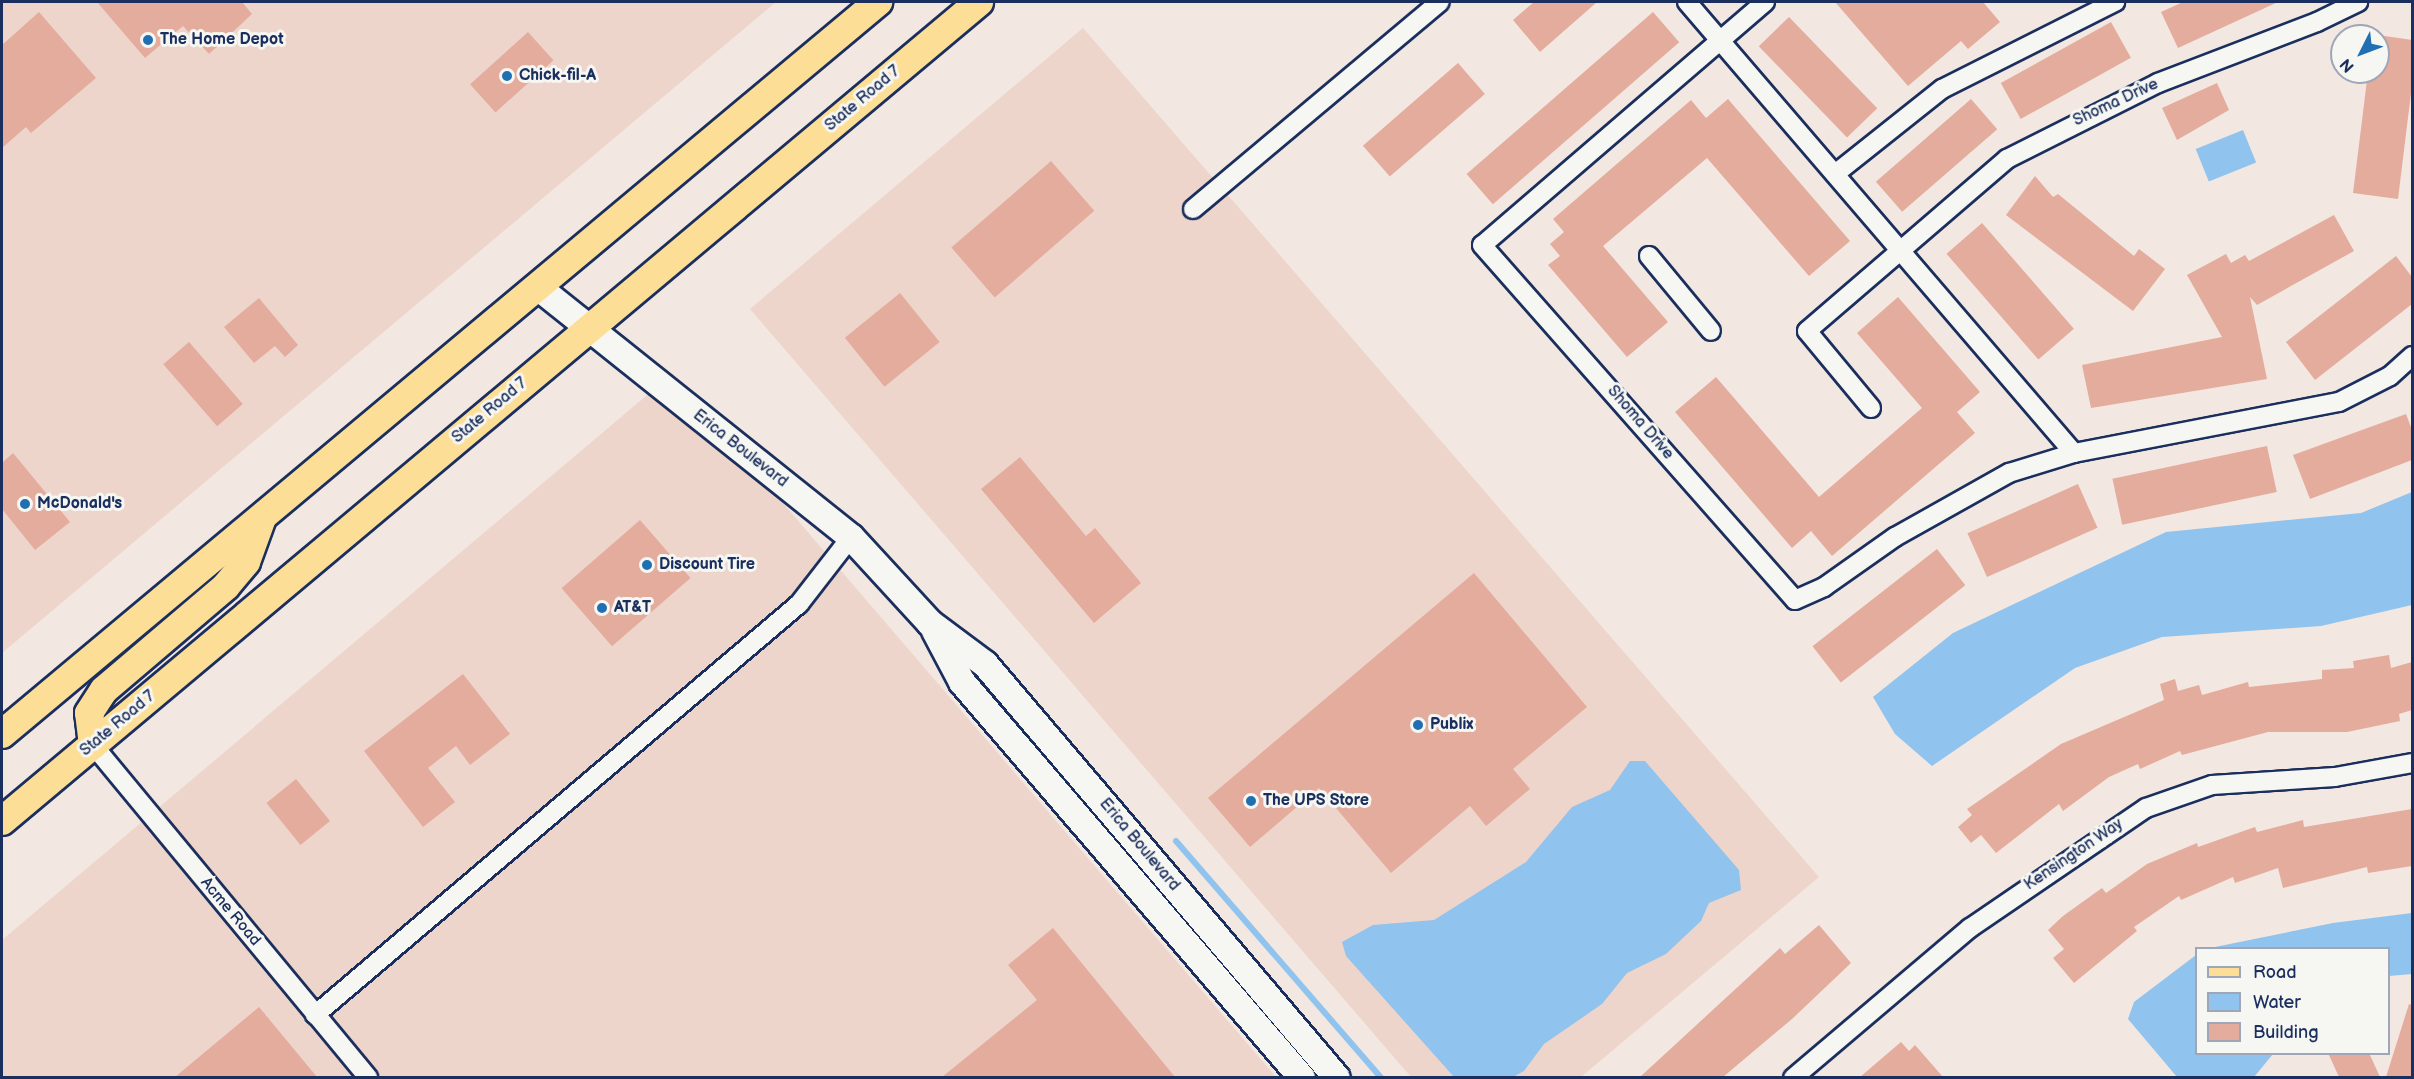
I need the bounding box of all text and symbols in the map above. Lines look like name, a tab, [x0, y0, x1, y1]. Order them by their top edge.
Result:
north arrow	[2330, 24, 2390, 84]
place label: The Home Depot	[160, 30, 283, 50]
marker: The Home Depot	[141, 33, 155, 47]
text: N	[2337, 54, 2359, 76]
street label: State Road 7	[821, 62, 905, 136]
place label: Chick-fil-A	[519, 66, 596, 86]
marker: Chick-fil-A	[500, 69, 514, 83]
street label: Shoma Drive	[2070, 75, 2162, 131]
street label: State Road 7	[448, 374, 532, 448]
street label: Shoma Drive	[1603, 382, 1677, 464]
street label: Erica Boulevard	[689, 406, 791, 492]
place label: McDonald's	[37, 494, 122, 514]
marker: McDonald's	[18, 497, 32, 511]
place label: Discount Tire	[659, 555, 755, 575]
marker: Discount Tire	[640, 558, 654, 572]
place label: AT&T	[614, 598, 651, 618]
marker: AT&T	[595, 601, 609, 615]
street label: State Road 7	[76, 687, 160, 761]
place label: Publix	[1430, 715, 1473, 735]
marker: Publix	[1411, 718, 1425, 732]
place label: The UPS Store	[1263, 791, 1369, 811]
marker: The UPS Store	[1244, 794, 1258, 808]
street label: Erica Boulevard	[1095, 795, 1183, 895]
street label: Kensington Way	[2021, 815, 2127, 895]
street label: Acme Road	[196, 874, 264, 950]
legend	[2195, 947, 2390, 1055]
text: Road	[2253, 962, 2297, 983]
text: Water	[2253, 992, 2301, 1013]
text: Building	[2253, 1022, 2319, 1043]

